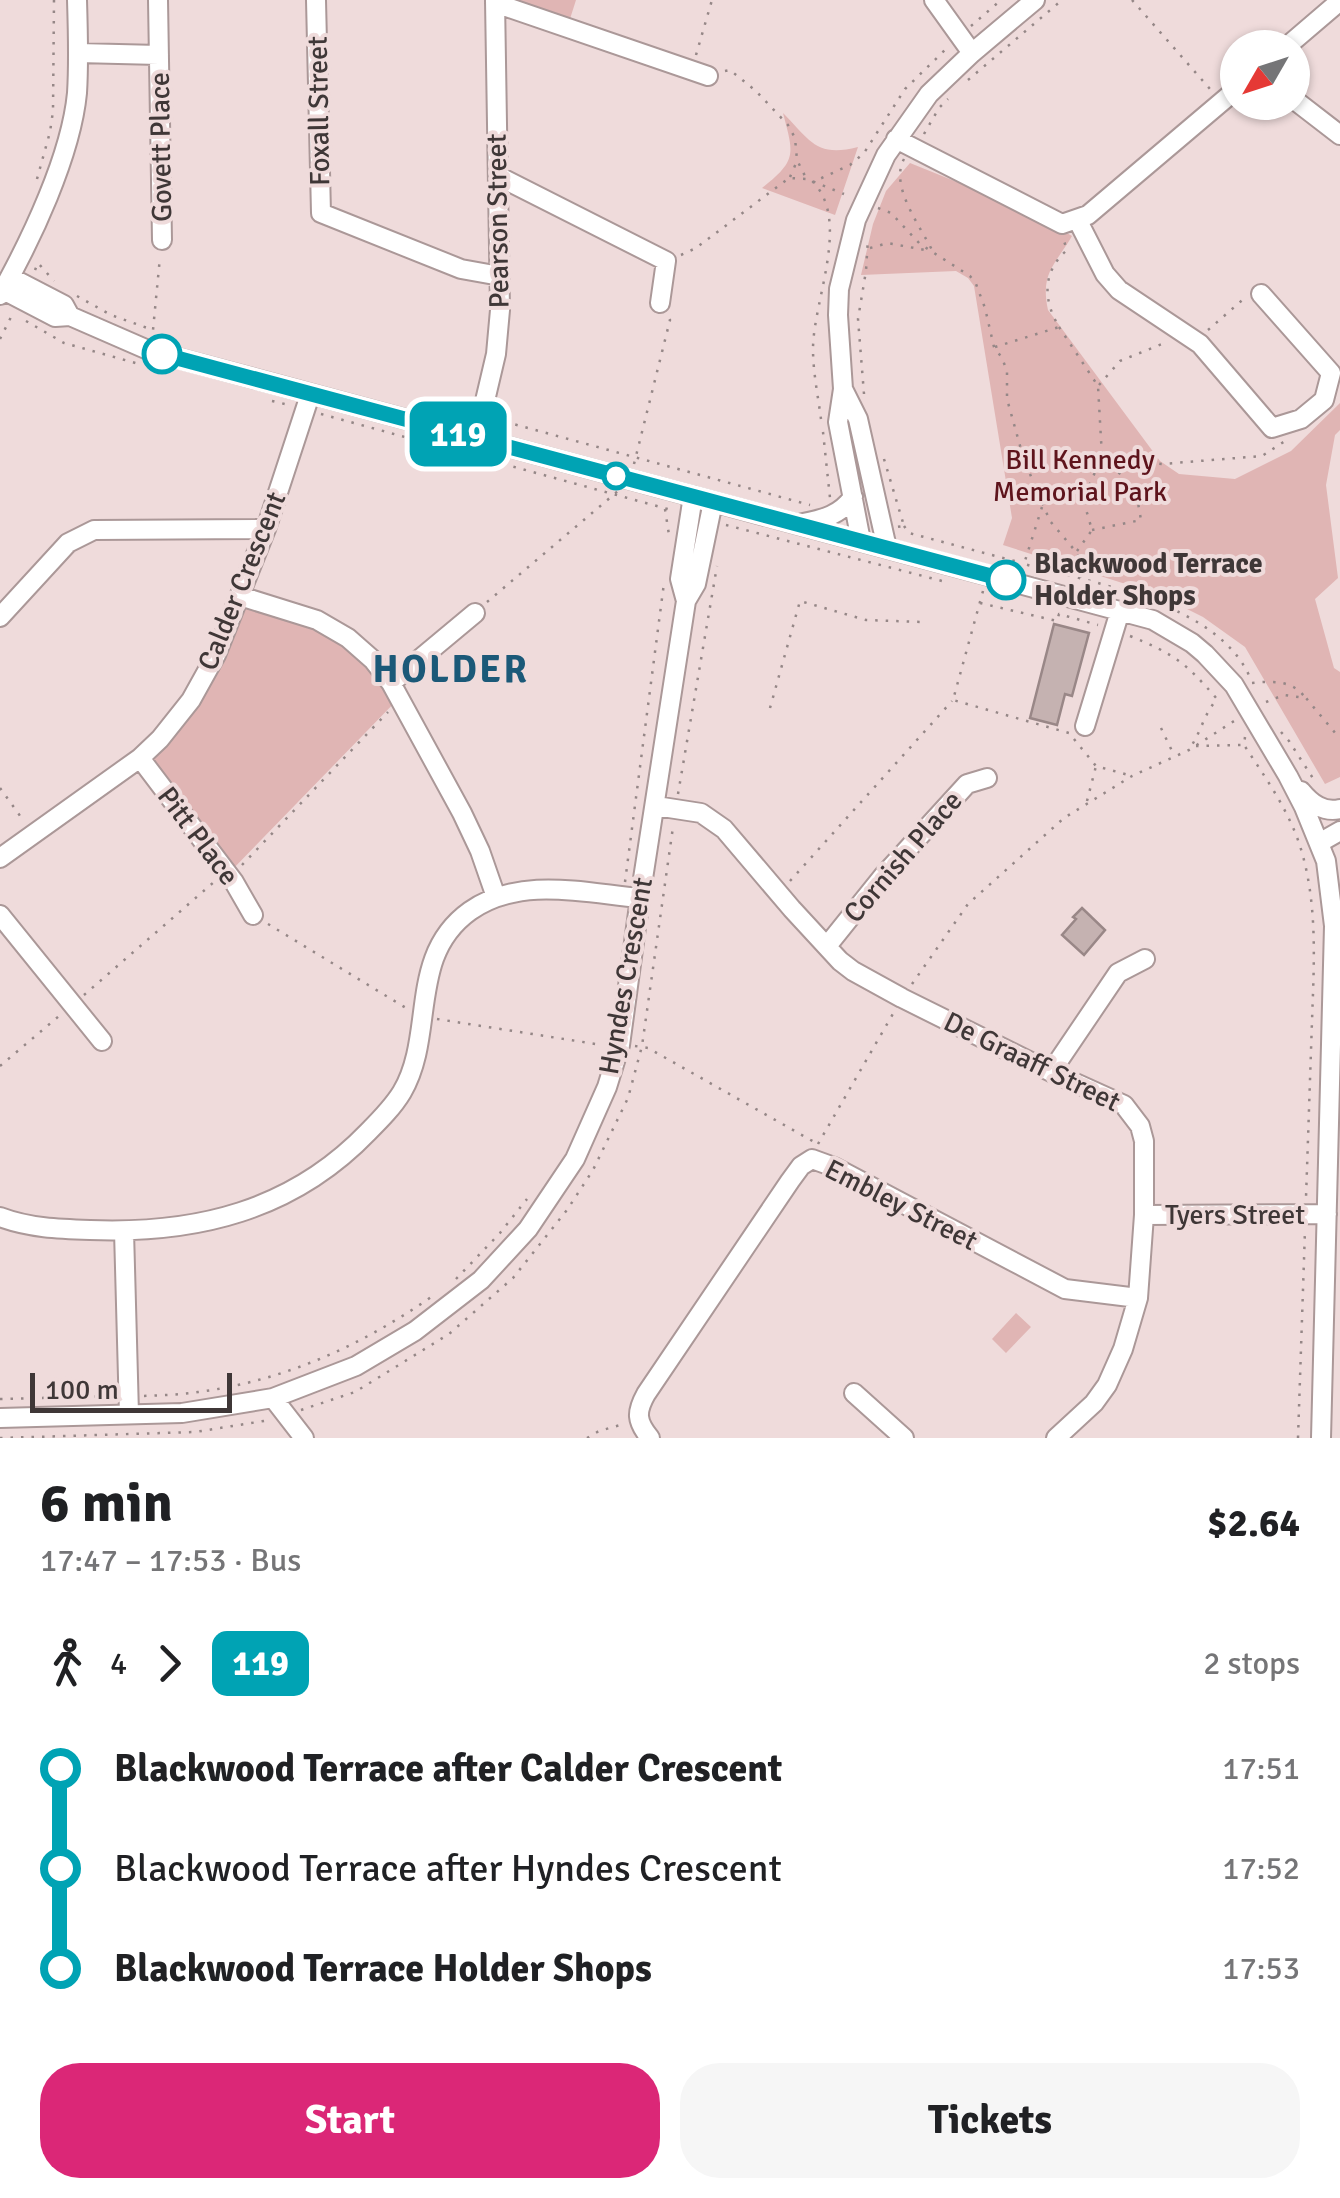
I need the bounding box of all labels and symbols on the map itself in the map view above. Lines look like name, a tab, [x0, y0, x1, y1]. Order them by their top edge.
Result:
north arrow	[1220, 30, 1310, 120]
street label: Foxall Street	[301, 36, 337, 186]
street label: Govett Place	[143, 72, 179, 222]
street label: Pearson Street	[479, 133, 517, 309]
unlabelled marker	[143, 335, 181, 373]
line badge: 119	[400, 402, 516, 466]
park label: Bill Kennedy Memorial Park	[993, 443, 1167, 509]
unlabelled marker	[603, 463, 629, 489]
street label: Calder Crescent	[191, 487, 293, 675]
place label: Blackwood Terrace Holder Shops	[1034, 547, 1263, 613]
marker: Blackwood Terrace Holder Shops	[987, 561, 1025, 599]
district label: HOLDER	[373, 646, 529, 693]
street label: Pitt Place	[150, 780, 246, 892]
street label: Cornish Place	[837, 784, 969, 930]
street label: Hyndes Crescent	[592, 875, 660, 1077]
street label: De Graaff Street	[938, 1005, 1126, 1119]
street label: Embley Street	[819, 1152, 983, 1258]
street label: Tyers Street	[1165, 1198, 1305, 1232]
scale bar	[30, 1368, 232, 1412]

